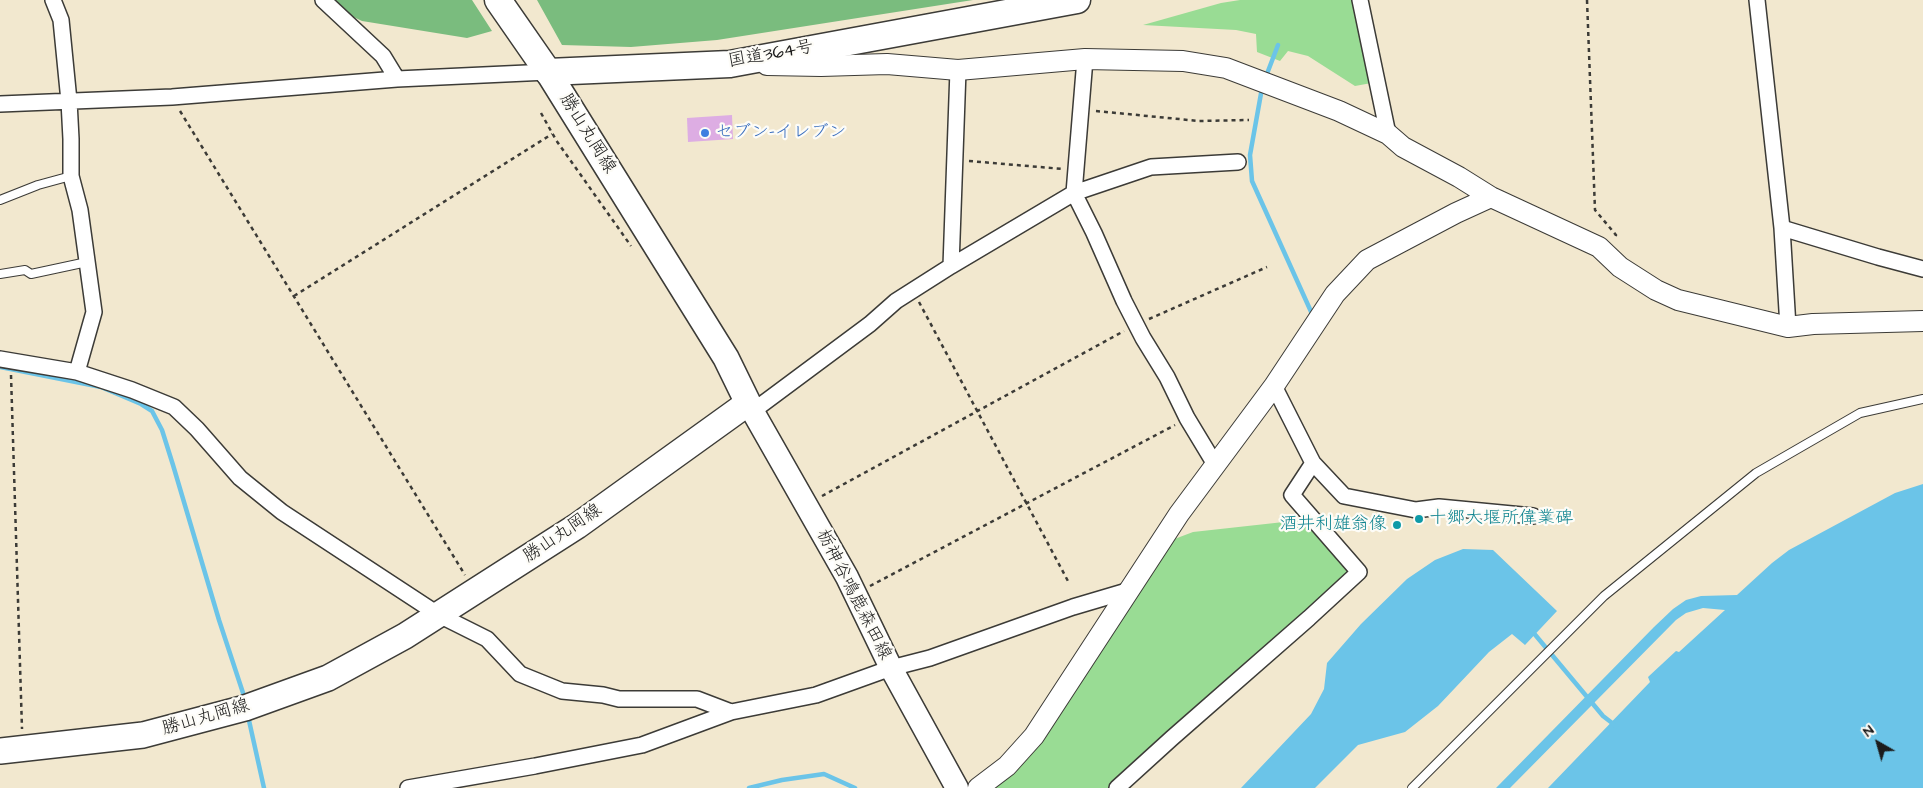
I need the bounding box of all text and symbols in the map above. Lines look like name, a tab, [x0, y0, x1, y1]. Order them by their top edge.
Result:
street label: 国道364号	[726, 37, 816, 73]
street label: 勝山丸岡線	[554, 90, 620, 178]
place label: セブン-イレブン	[715, 122, 847, 144]
marker: セブン-イレブン	[699, 127, 711, 139]
street label: 勝山丸岡線	[520, 500, 606, 568]
place label: 十郷大堰所偉業碑	[1429, 508, 1573, 530]
marker: 十郷大堰所偉業碑	[1413, 513, 1425, 525]
place label: 酒井利雄翁像	[1279, 514, 1387, 536]
marker: 酒井利雄翁像	[1391, 519, 1403, 531]
street label: 栃神谷鳴鹿森田線	[811, 526, 895, 664]
street label: 勝山丸岡線	[160, 695, 252, 741]
north arrow	[1853, 718, 1903, 768]
text: N	[1859, 721, 1878, 742]

